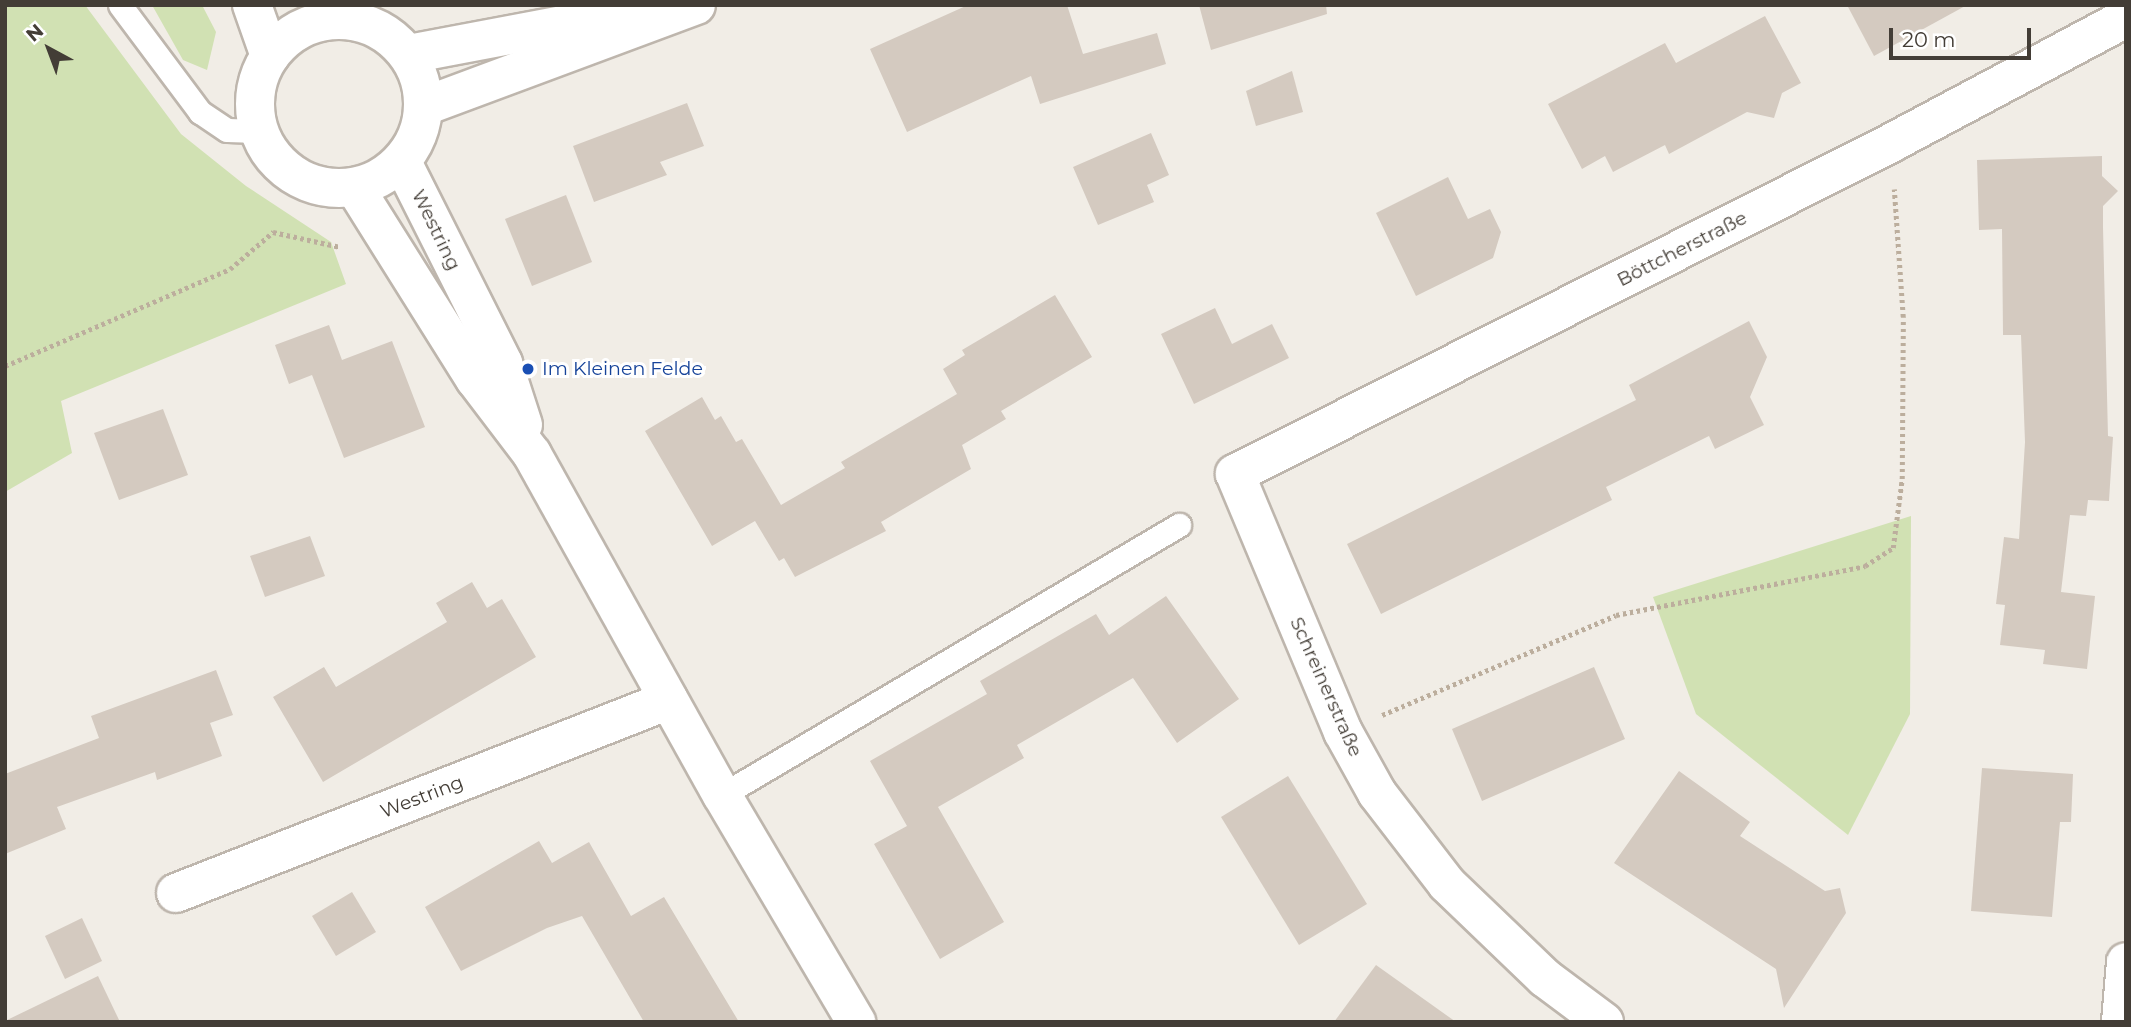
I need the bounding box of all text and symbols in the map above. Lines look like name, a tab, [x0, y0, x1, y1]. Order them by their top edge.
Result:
north arrow	[14, 14, 84, 84]
scale bar	[1893, 14, 2035, 58]
text: N	[22, 19, 48, 46]
text: 20 m	[1902, 27, 1956, 52]
street label: Westring	[407, 186, 465, 274]
street label: Böttcherstraße	[1613, 206, 1751, 292]
place label: Im Kleinen Felde	[542, 358, 703, 380]
marker: Im Kleinen Felde	[520, 361, 536, 377]
street label: Schreinerstraße	[1285, 614, 1367, 760]
street label: Westring	[377, 771, 467, 823]

